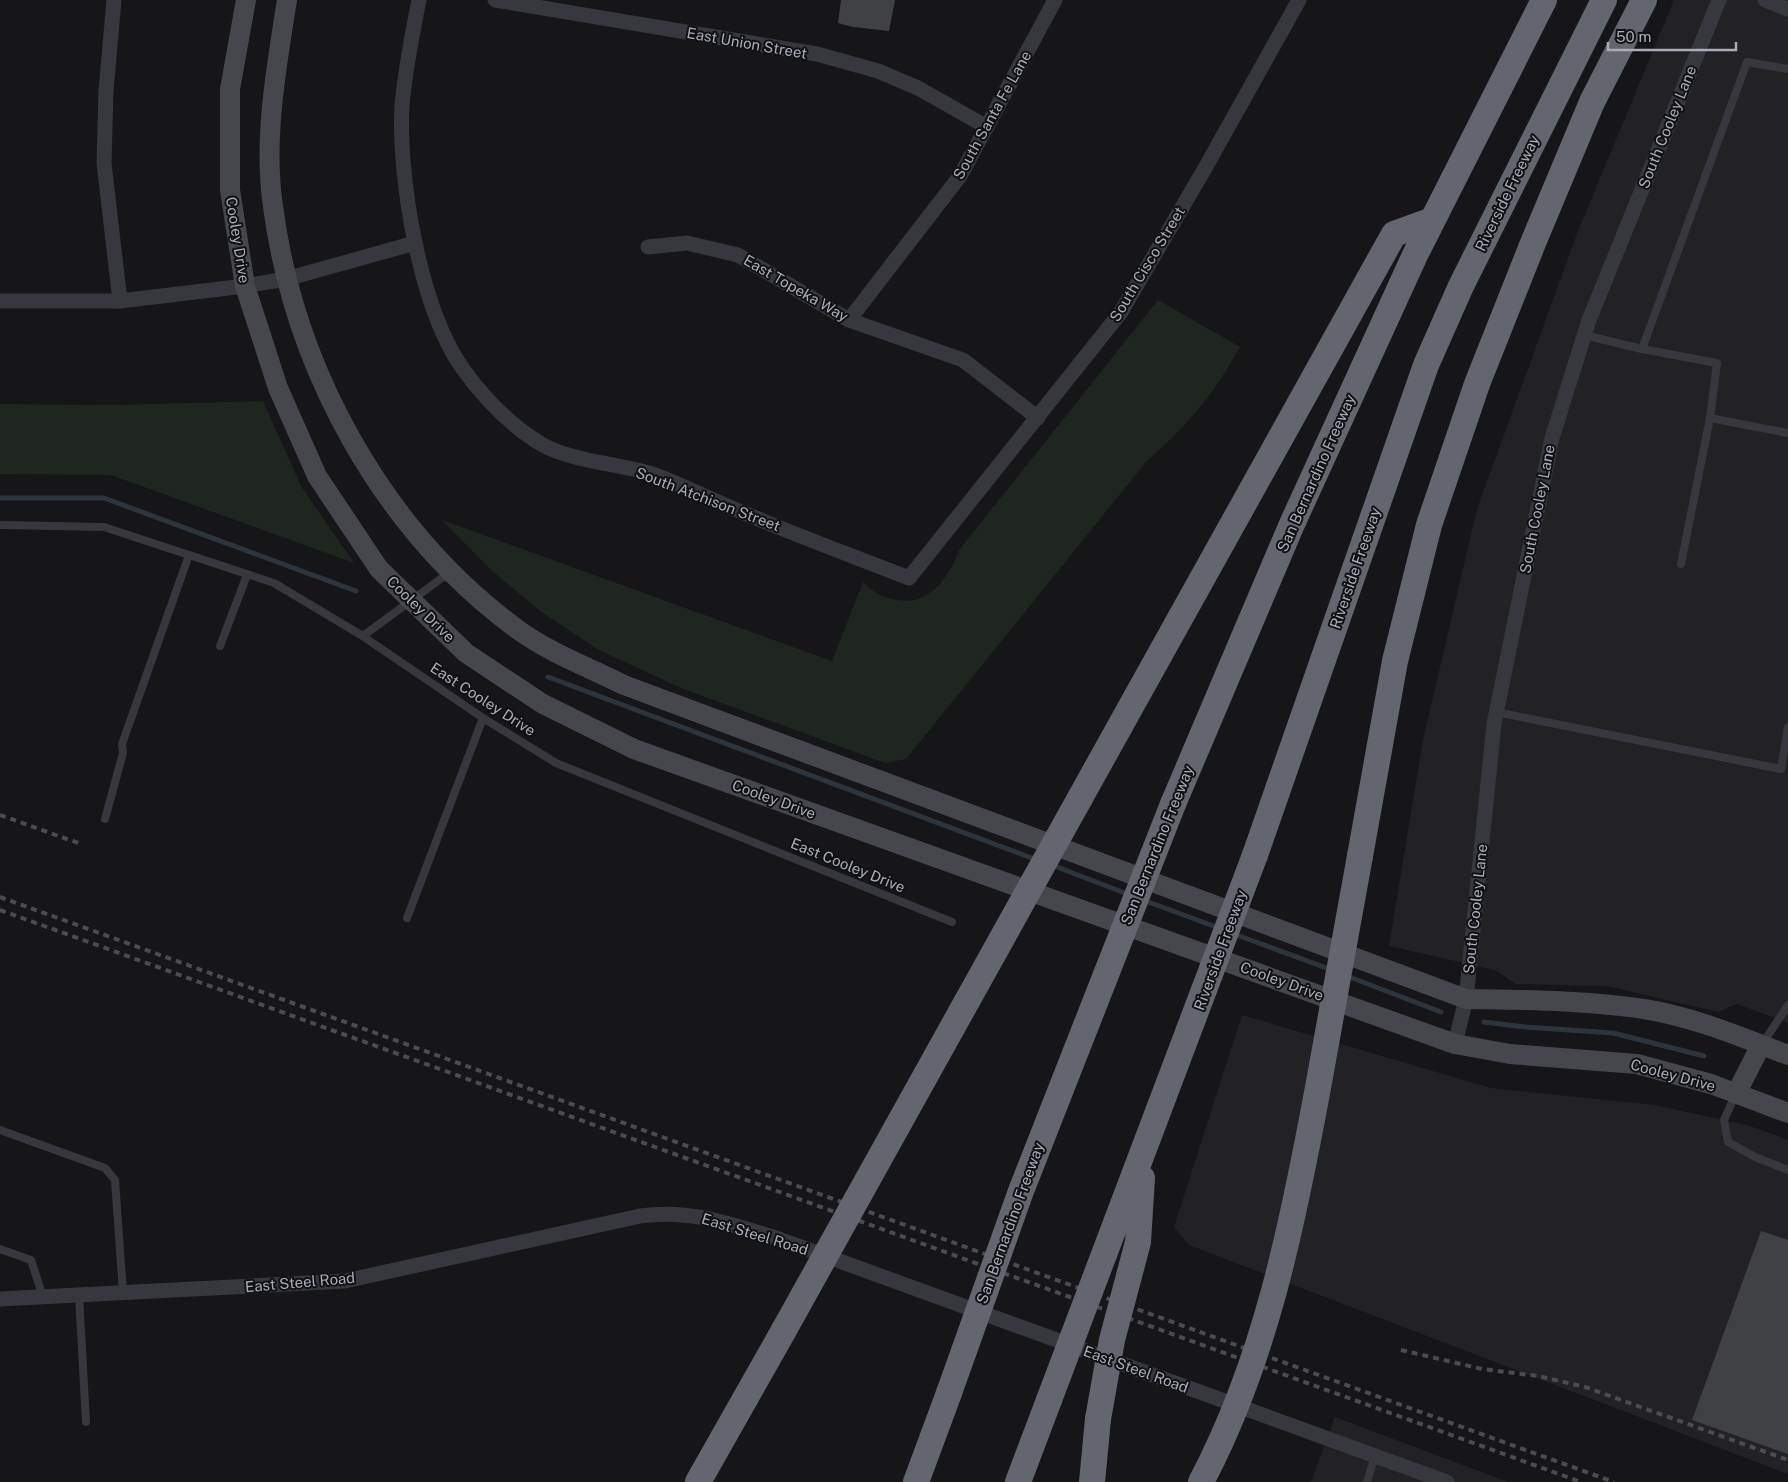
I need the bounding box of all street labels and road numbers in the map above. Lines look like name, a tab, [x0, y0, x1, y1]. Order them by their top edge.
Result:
street label: East Union Street	[686, 24, 809, 62]
street label: South Santa Fe Lane	[950, 48, 1034, 182]
street label: South Cooley Lane	[1635, 63, 1699, 191]
street label: Riverside Freeway	[1472, 132, 1542, 254]
street label: Cooley Drive	[223, 196, 253, 284]
street label: South Cisco Street	[1106, 203, 1188, 324]
street label: East Topeka Way	[741, 251, 851, 325]
street label: San Bernardino Freeway	[1274, 392, 1358, 554]
street label: South Cooley Lane	[1516, 443, 1558, 575]
street label: South Atchison Street	[633, 464, 783, 534]
street label: Riverside Freeway	[1326, 505, 1384, 631]
street label: Cooley Drive	[384, 573, 458, 645]
street label: East Cooley Drive	[427, 659, 539, 739]
street label: San Bernardino Freeway	[1117, 763, 1197, 927]
street label: Cooley Drive	[730, 776, 818, 822]
street label: East Cooley Drive	[788, 834, 908, 896]
street label: South Cooley Lane	[1460, 843, 1490, 975]
street label: Riverside Freeway	[1190, 887, 1250, 1013]
street label: Cooley Drive	[1238, 958, 1326, 1004]
street label: Cooley Drive	[1629, 1055, 1717, 1095]
street label: San Bernardino Freeway	[973, 1140, 1047, 1306]
street label: East Steel Road	[700, 1210, 810, 1258]
street label: East Steel Road	[244, 1269, 356, 1295]
street label: East Steel Road	[1081, 1342, 1191, 1396]

